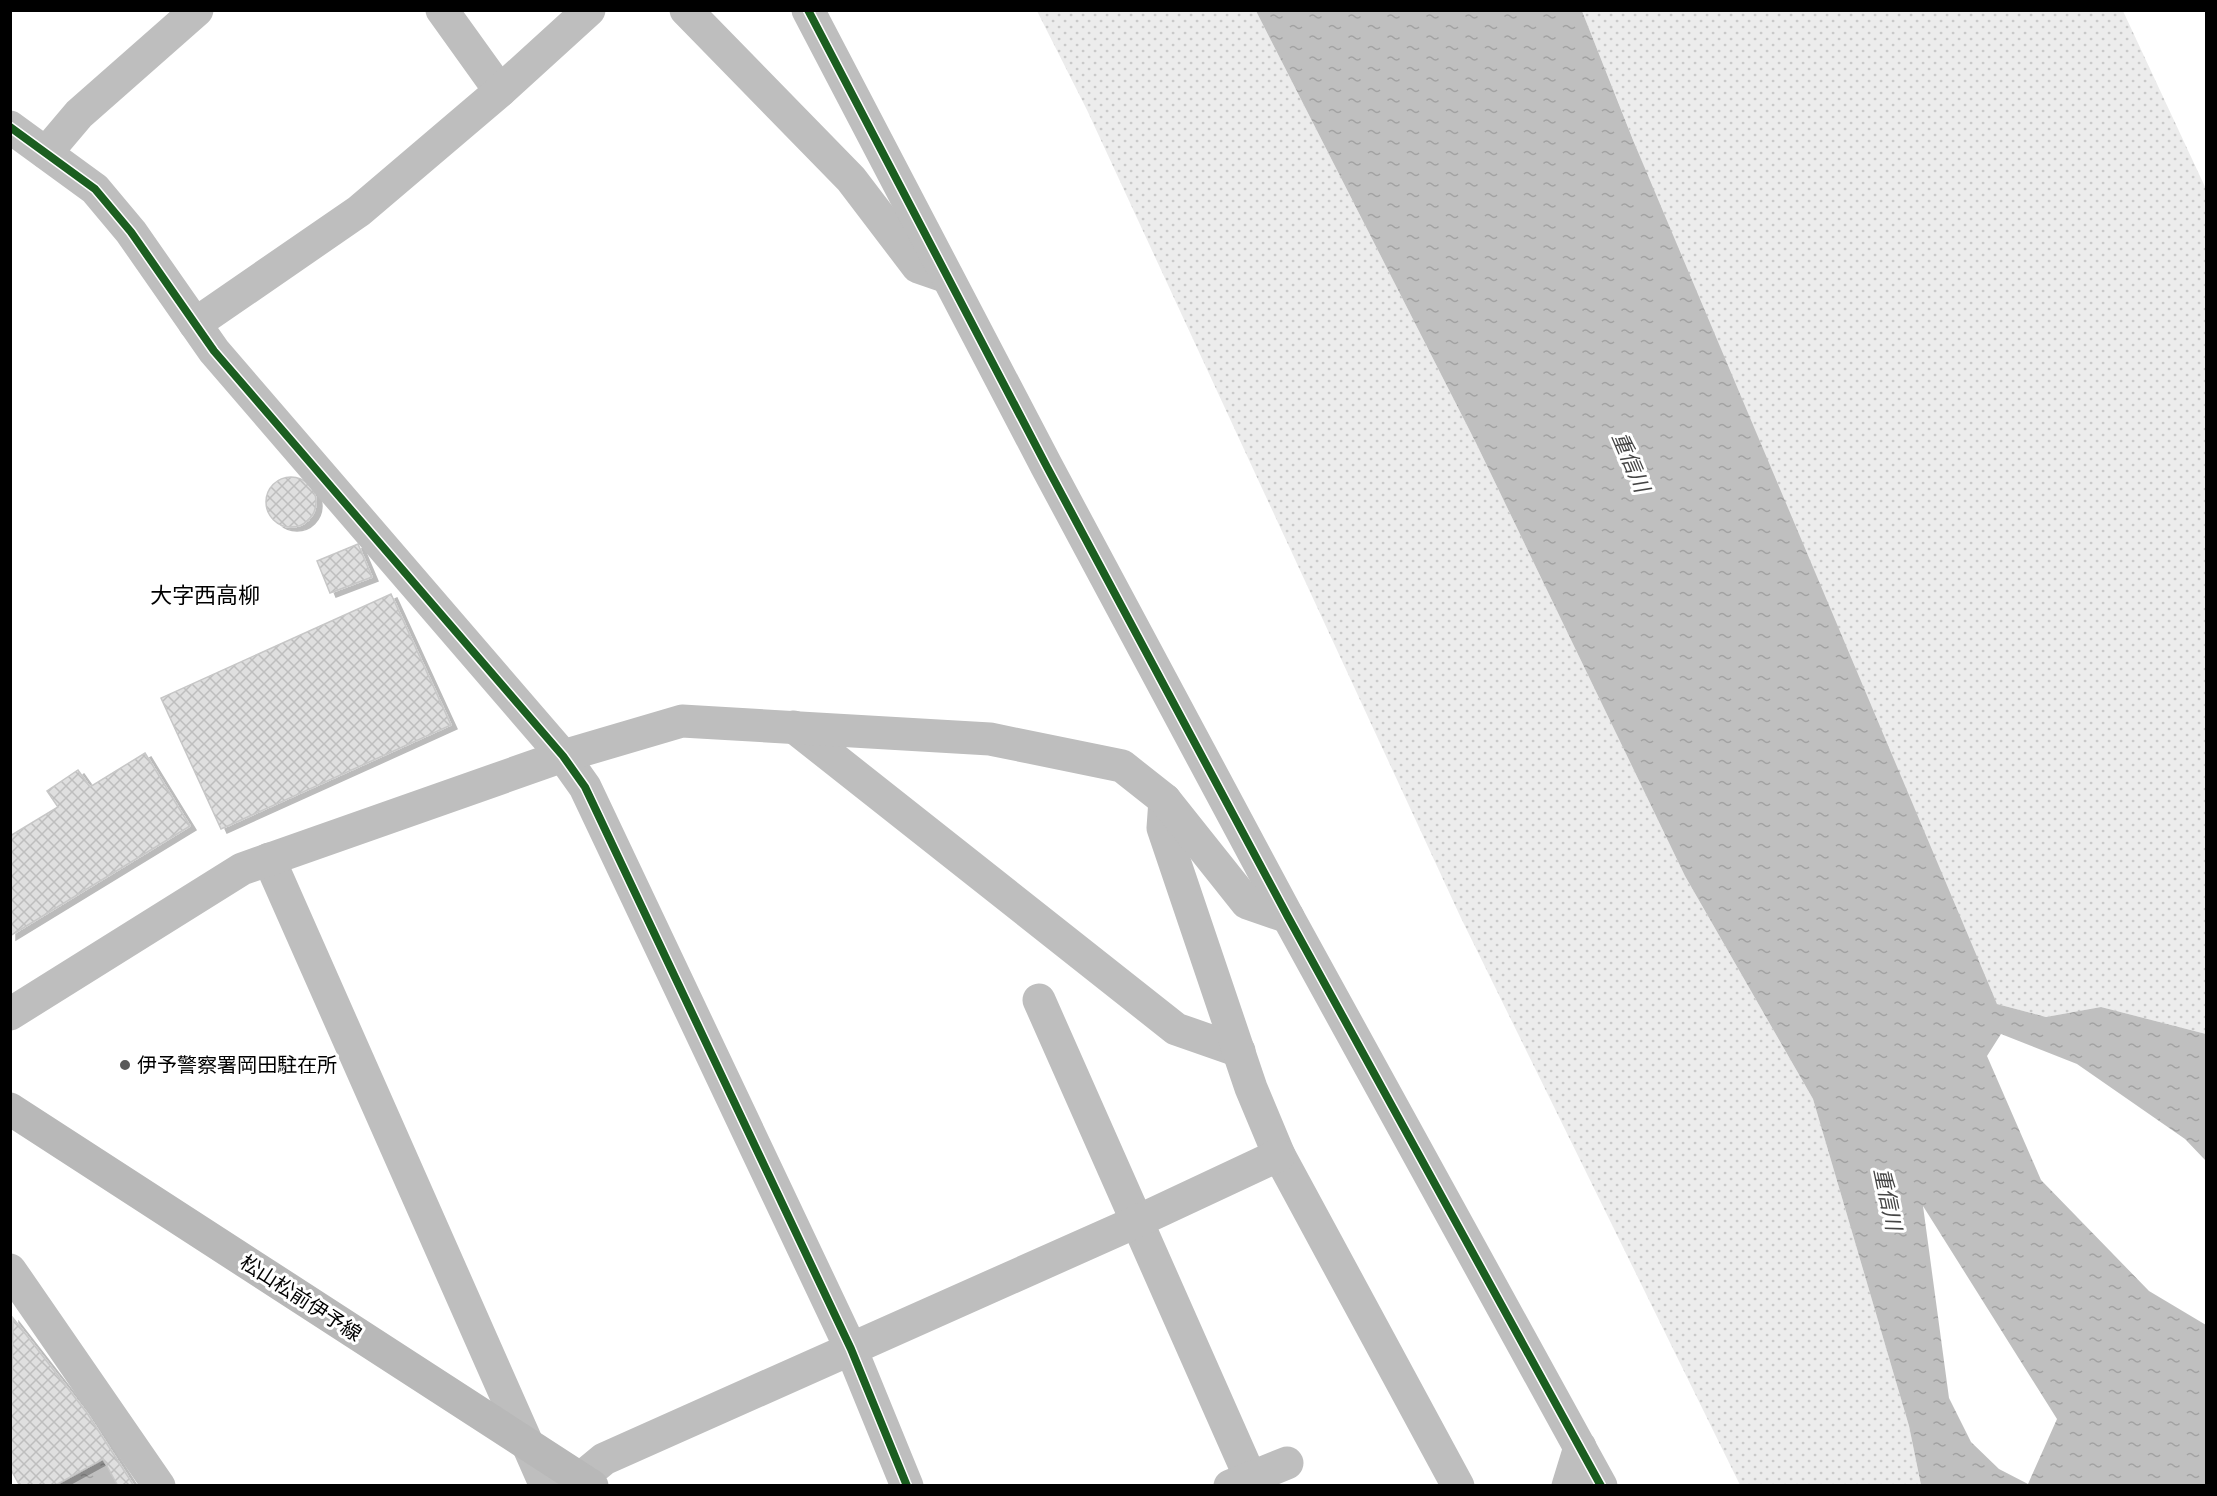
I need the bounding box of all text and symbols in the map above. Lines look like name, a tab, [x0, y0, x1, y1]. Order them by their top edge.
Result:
water label: 重信川	[1606, 428, 1657, 498]
district label: 大字西高柳	[150, 581, 260, 609]
place label: 伊予警察署岡田駐在所	[137, 1052, 337, 1078]
marker: 伊予警察署岡田駐在所	[118, 1058, 132, 1072]
water label: 重信川	[1868, 1165, 1908, 1235]
street label: 松山松前伊予線	[235, 1249, 367, 1347]

